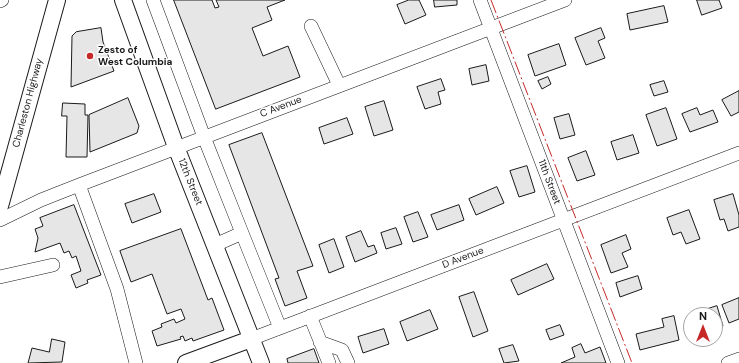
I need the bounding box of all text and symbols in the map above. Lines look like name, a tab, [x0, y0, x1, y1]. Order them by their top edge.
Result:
place label: Zesto of West Columbia	[98, 44, 172, 68]
marker: Zesto of West Columbia	[85, 51, 95, 61]
street label: Charleston Highway	[10, 57, 46, 149]
street label: C Avenue	[258, 94, 304, 120]
street label: 12th Street	[175, 157, 205, 207]
street label: 11th Street	[535, 158, 563, 206]
street label: D Avenue	[441, 245, 485, 271]
north arrow	[683, 307, 723, 347]
text: N	[699, 309, 707, 323]

